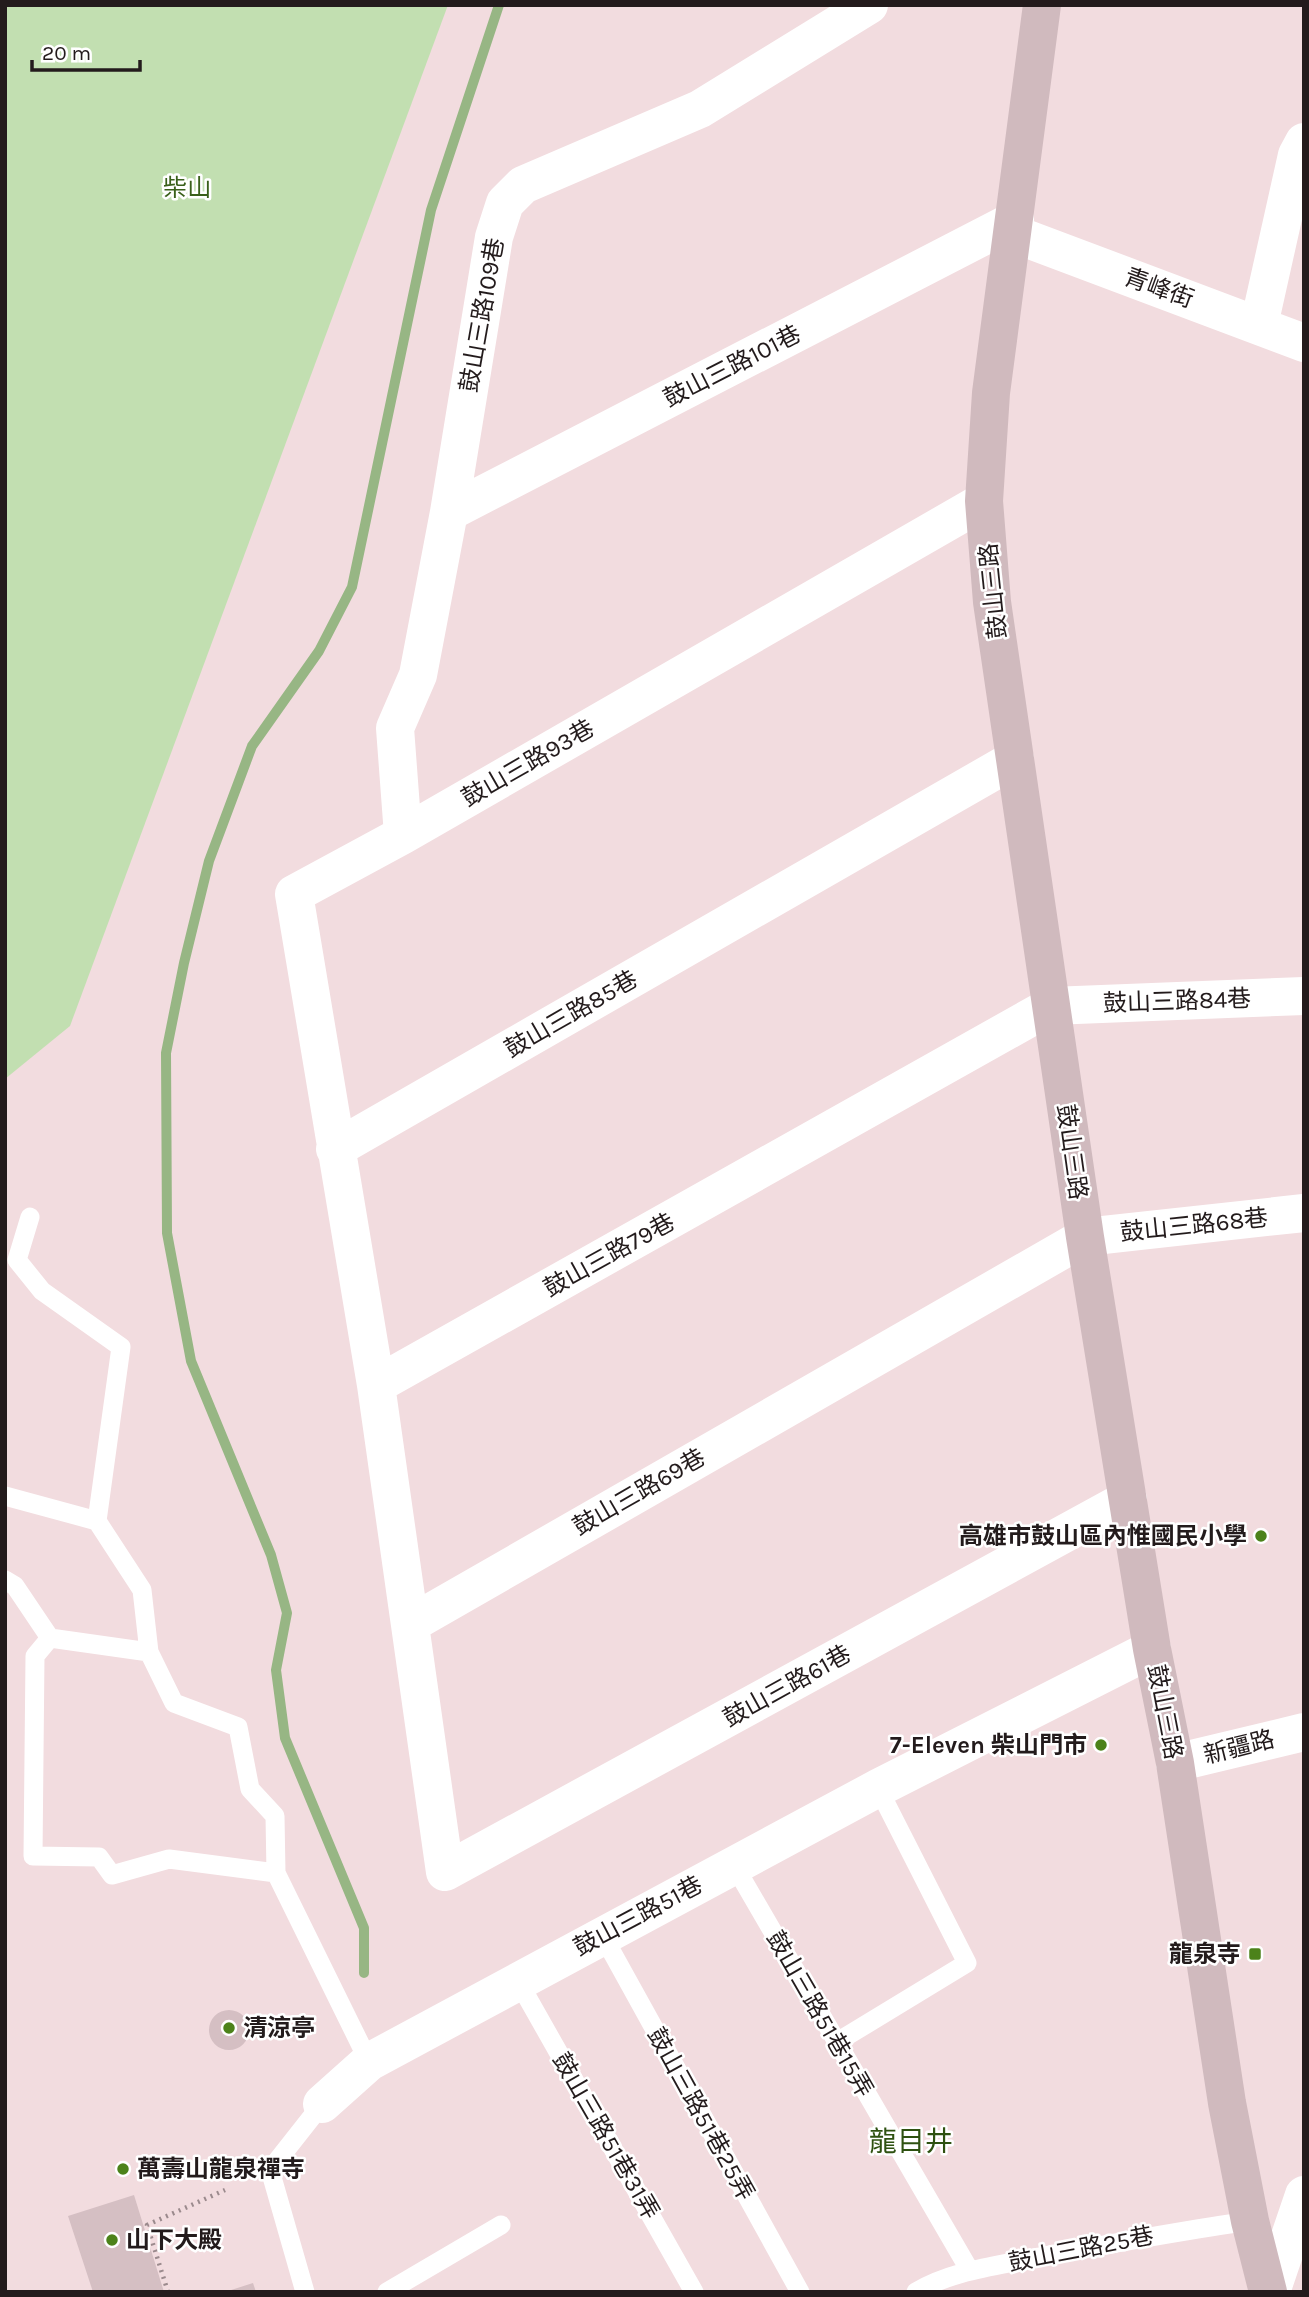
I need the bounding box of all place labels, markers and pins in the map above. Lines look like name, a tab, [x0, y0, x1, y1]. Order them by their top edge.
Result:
place label: 高雄市鼓山區內惟國民小學	[959, 1522, 1247, 1550]
marker: 高雄市鼓山區內惟國民小學	[1253, 1528, 1269, 1544]
place label: 7-Eleven 柴山門市	[890, 1731, 1087, 1759]
marker: 7-Eleven 柴山門市	[1093, 1737, 1109, 1753]
place label: 龍泉寺	[1169, 1940, 1241, 1968]
marker: 龍泉寺	[1247, 1946, 1263, 1962]
place label: 清涼亭	[243, 2014, 315, 2042]
marker: 清涼亭	[221, 2020, 237, 2036]
place label: 萬壽山龍泉禪寺	[137, 2155, 305, 2183]
marker: 萬壽山龍泉禪寺	[115, 2161, 131, 2177]
place label: 山下大殿	[126, 2226, 222, 2254]
marker: 山下大殿	[104, 2232, 120, 2248]

